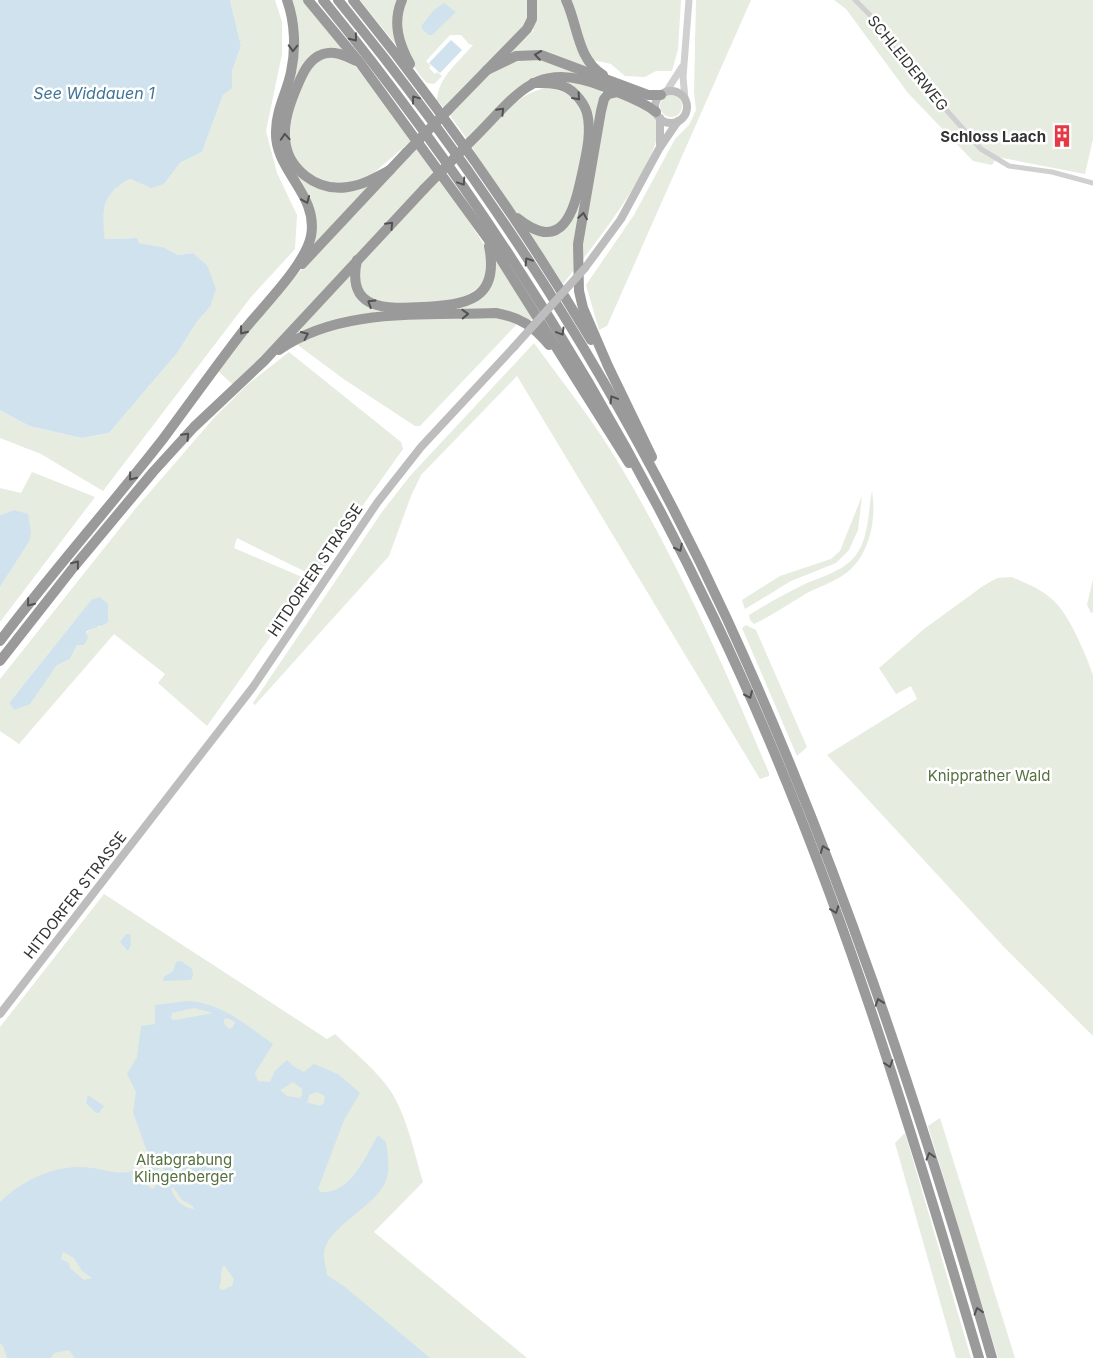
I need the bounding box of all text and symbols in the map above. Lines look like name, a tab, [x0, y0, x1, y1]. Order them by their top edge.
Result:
street label: SCHLEIDERWEG	[864, 11, 952, 115]
one-way arrow	[349, 32, 357, 41]
one-way arrow	[288, 44, 298, 52]
one-way arrow	[533, 51, 542, 61]
water label: See Widdauen 1	[33, 83, 155, 103]
one-way arrow	[571, 91, 580, 100]
one-way arrow	[412, 95, 421, 105]
one-way arrow	[495, 108, 504, 117]
building icon: Schloss Laach	[1049, 123, 1075, 149]
place label: Schloss Laach	[940, 127, 1046, 146]
one-way arrow	[280, 133, 291, 141]
one-way arrow	[456, 176, 465, 186]
one-way arrow	[300, 195, 311, 204]
one-way arrow	[578, 211, 588, 220]
one-way arrow	[384, 221, 393, 230]
one-way arrow	[524, 257, 534, 266]
one-way arrow	[367, 299, 376, 309]
one-way arrow	[461, 309, 469, 319]
one-way arrow	[240, 325, 248, 334]
one-way arrow	[554, 327, 564, 336]
one-way arrow	[300, 330, 309, 341]
one-way arrow	[609, 396, 619, 405]
one-way arrow	[180, 432, 189, 441]
one-way arrow	[128, 471, 137, 480]
street label: HITDORFER STRASSE	[263, 500, 367, 640]
one-way arrow	[673, 542, 683, 551]
one-way arrow	[70, 561, 78, 570]
one-way arrow	[27, 597, 36, 607]
one-way arrow	[742, 690, 753, 699]
park label: Knipprather Wald	[928, 766, 1050, 785]
street label: HITDORFER STRASSE	[19, 828, 131, 962]
one-way arrow	[820, 845, 830, 854]
one-way arrow	[829, 906, 839, 914]
one-way arrow	[874, 998, 884, 1007]
one-way arrow	[883, 1059, 893, 1067]
park label: Altabgrabung Klingenberger	[134, 1150, 234, 1186]
one-way arrow	[926, 1152, 936, 1161]
one-way arrow	[974, 1308, 984, 1316]

